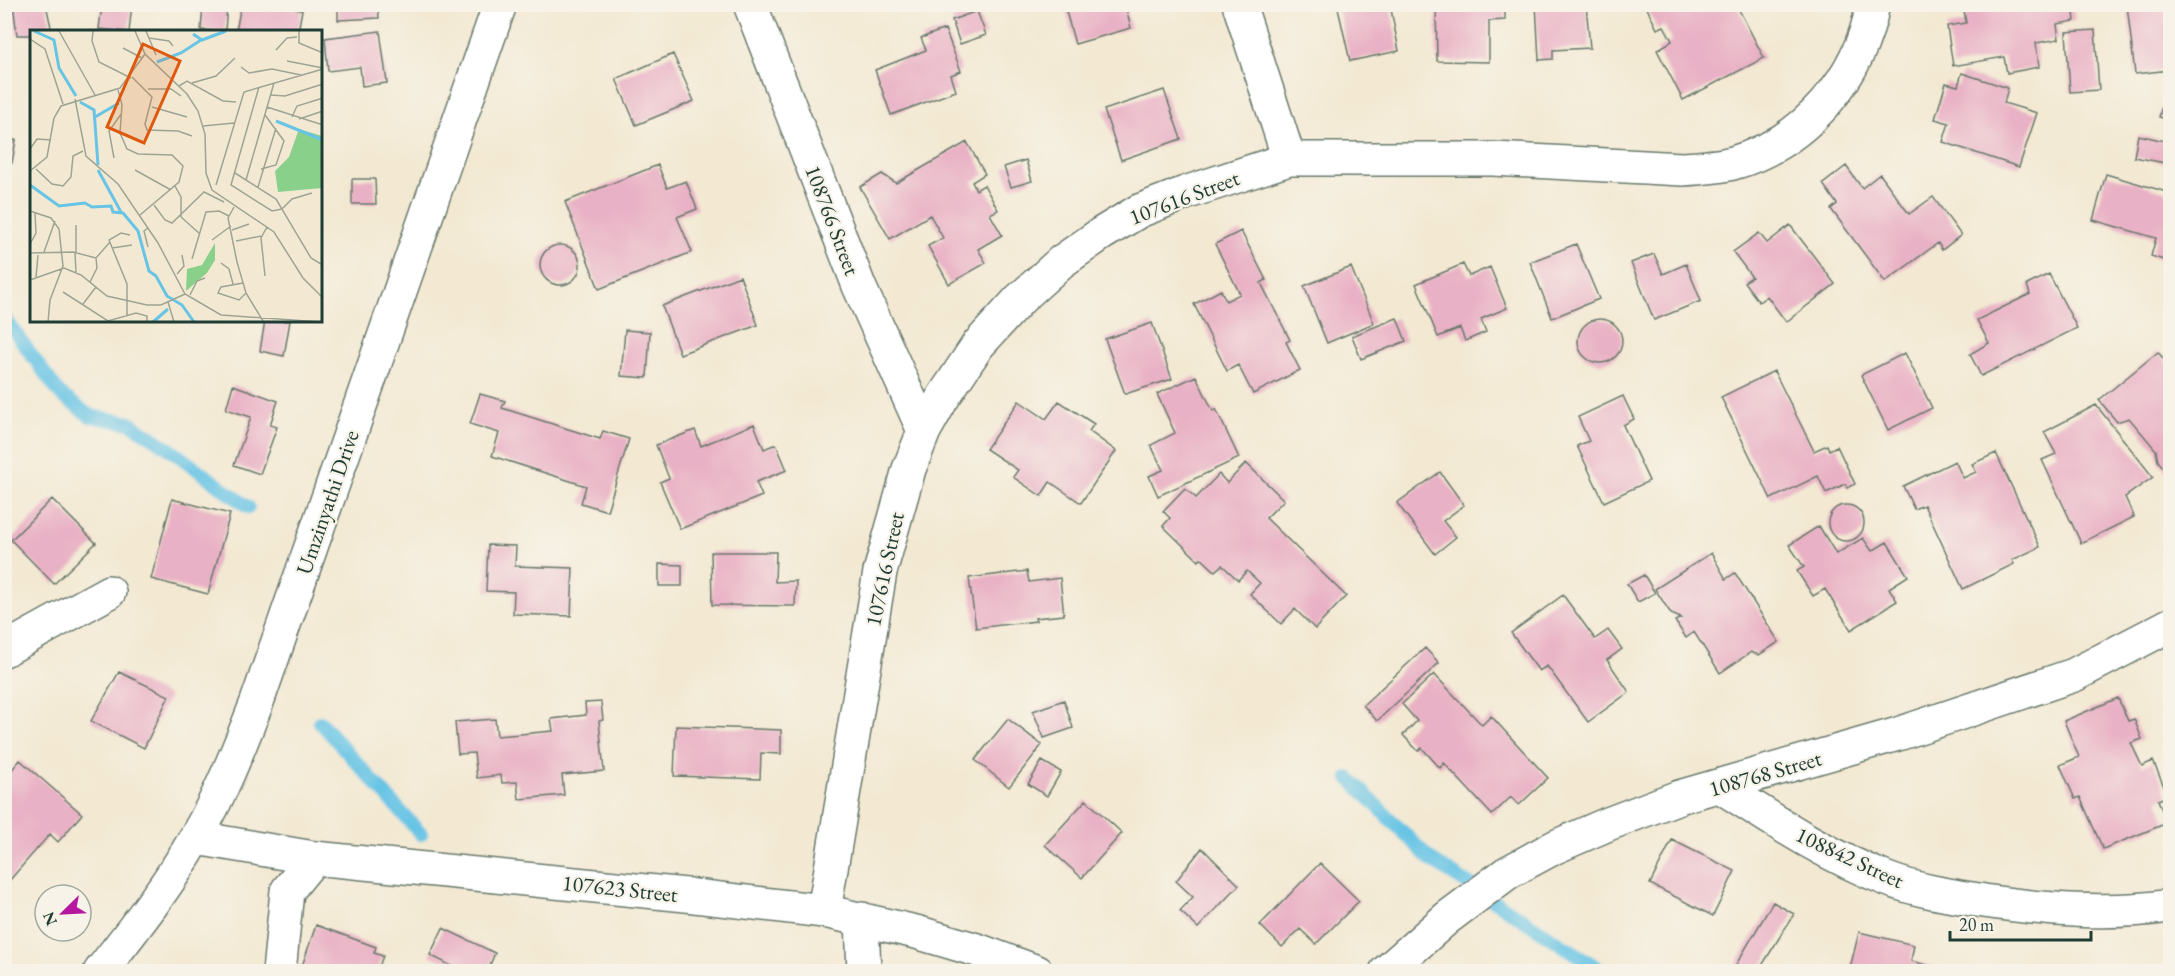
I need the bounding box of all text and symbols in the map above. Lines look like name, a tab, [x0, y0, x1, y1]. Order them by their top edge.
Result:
inset map	[30, 30, 322, 322]
street label: 108766 Street	[798, 161, 867, 280]
street label: 107616 Street	[1125, 163, 1244, 232]
street label: Umzinyathi Drive	[289, 426, 366, 578]
street label: 107616 Street	[858, 509, 911, 629]
street label: 108768 Street	[1705, 744, 1825, 803]
street label: 108842 Street	[1791, 820, 1909, 895]
street label: 107623 Street	[561, 868, 679, 909]
north arrow	[33, 883, 93, 943]
scale bar	[1950, 904, 2091, 942]
text: N	[38, 909, 62, 929]
text: 20 m	[1959, 913, 1994, 936]

